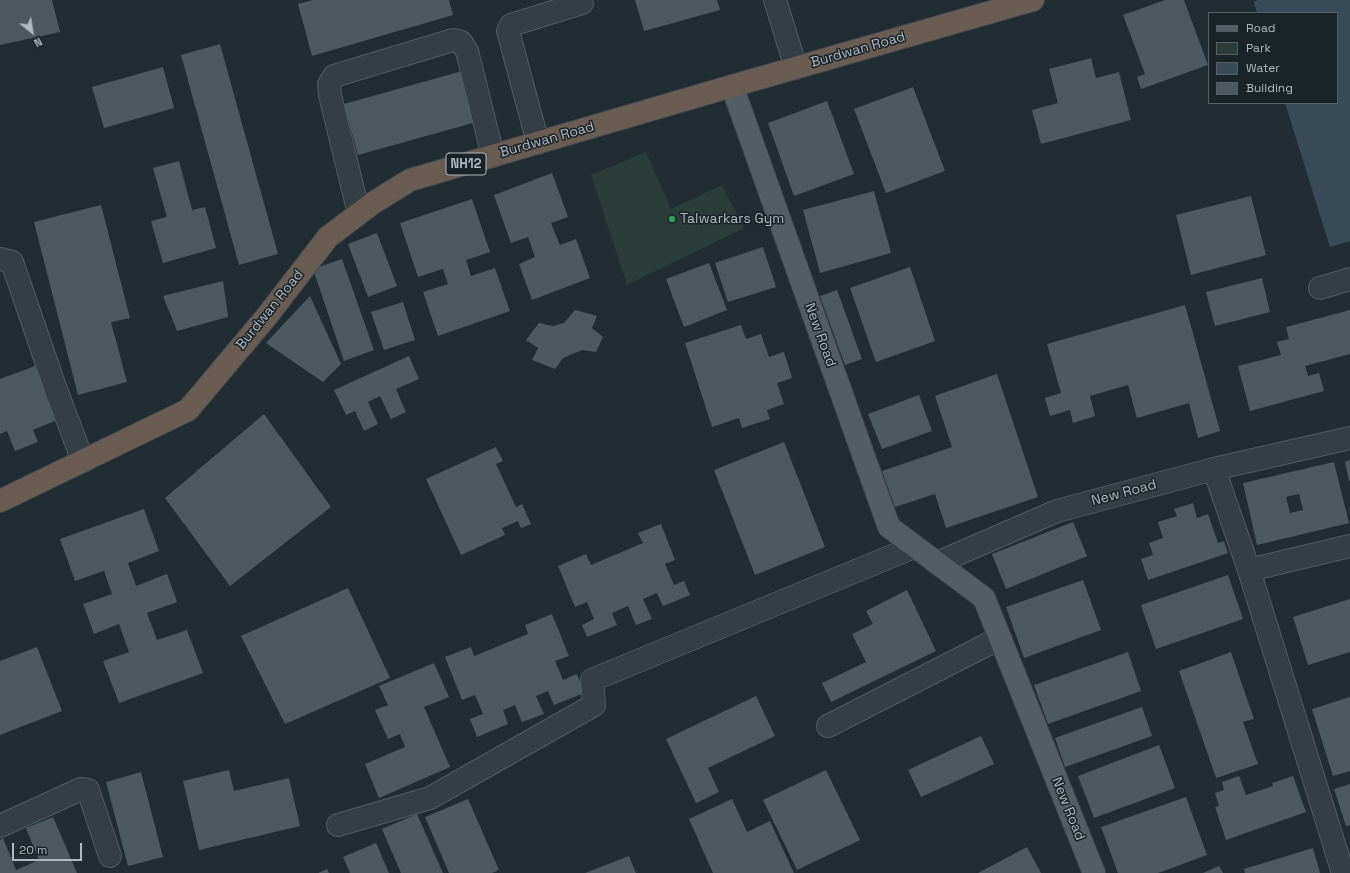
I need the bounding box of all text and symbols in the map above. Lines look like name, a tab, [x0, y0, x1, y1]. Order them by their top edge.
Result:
north arrow	[12, 12, 52, 52]
legend	[1208, 12, 1338, 104]
text: Road	[1246, 20, 1275, 36]
street label: Burdwan Road	[809, 28, 907, 72]
text: N	[31, 34, 45, 50]
text: Park	[1246, 40, 1271, 56]
text: Water	[1246, 60, 1280, 76]
text: Building	[1246, 80, 1293, 96]
street label: Burdwan Road	[498, 118, 596, 162]
road number: NH12	[446, 153, 486, 175]
place label: Talwarkars Gym	[680, 211, 784, 227]
marker: Talwarkars Gym	[667, 214, 677, 224]
street label: Burdwan Road	[233, 267, 307, 353]
street label: New Road	[801, 301, 839, 369]
street label: New Road	[1090, 476, 1158, 510]
street label: New Road	[1048, 775, 1088, 843]
scale bar	[14, 835, 84, 861]
text: 20 m	[19, 842, 47, 858]

